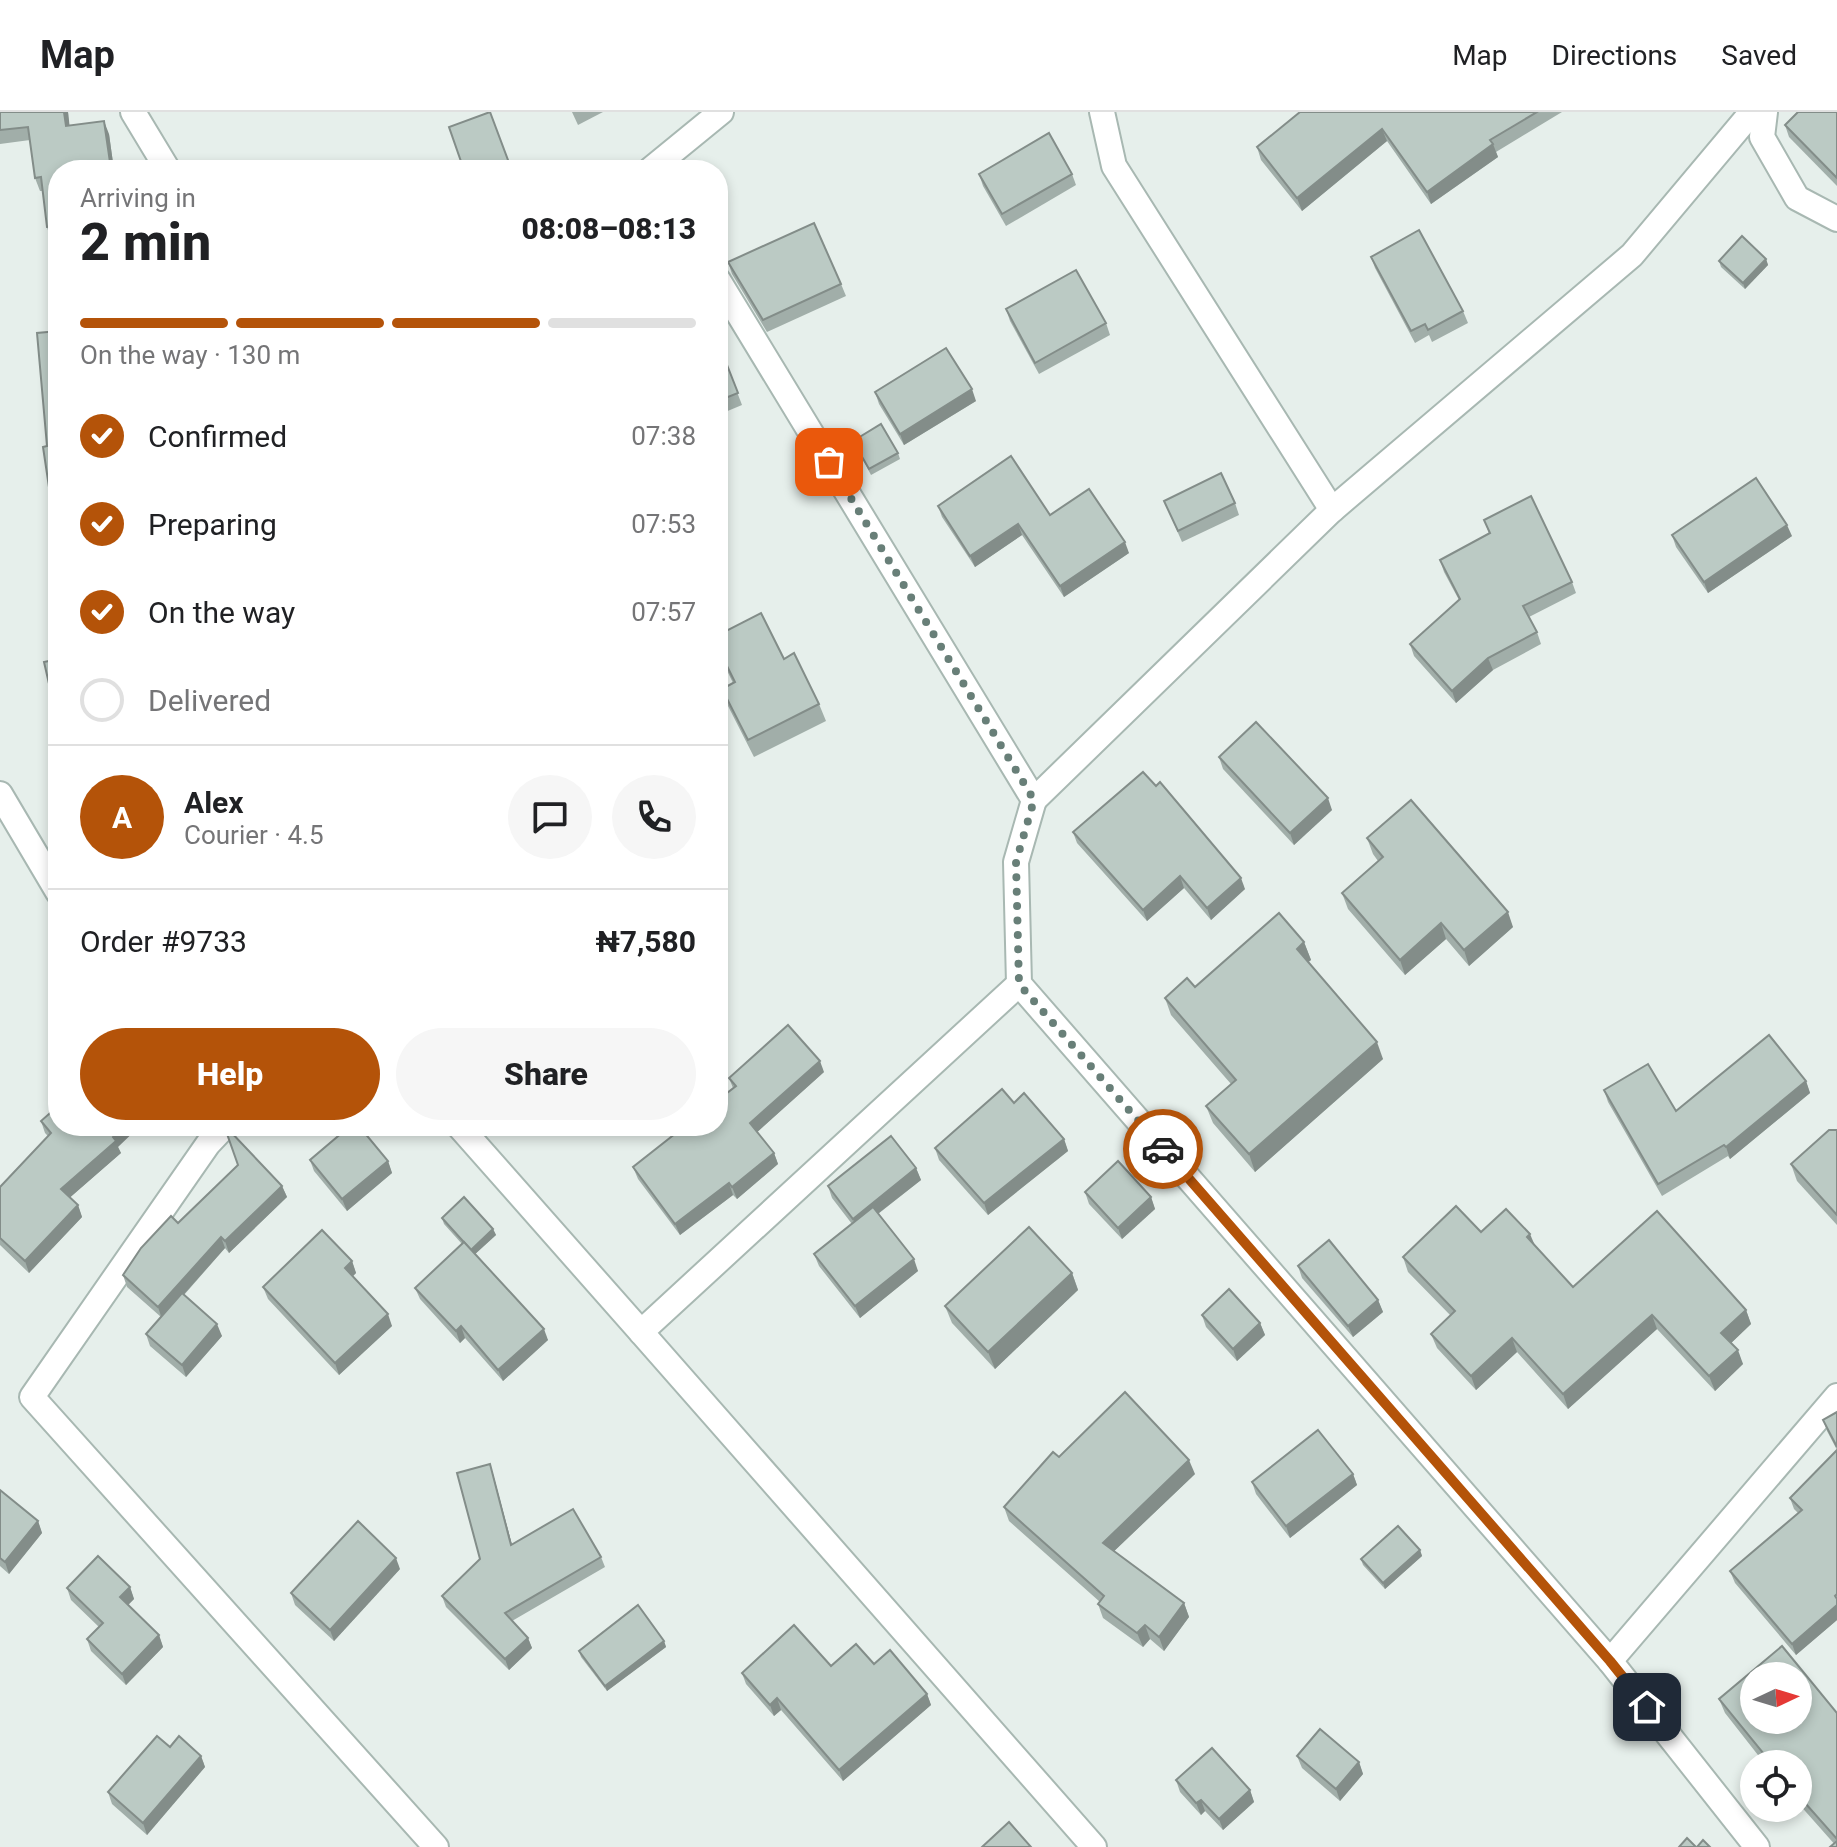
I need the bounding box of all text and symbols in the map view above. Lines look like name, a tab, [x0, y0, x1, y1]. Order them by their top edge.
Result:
text: Map	[40, 33, 115, 77]
text: Map	[1452, 39, 1508, 72]
text: Directions	[1552, 39, 1677, 72]
text: Saved	[1721, 39, 1797, 72]
text: Arriving in	[80, 183, 196, 213]
text: 08:08–08:13	[521, 211, 696, 246]
text: 2 min	[80, 212, 211, 273]
text: On the way · 130 m	[80, 340, 300, 370]
icon: check	[80, 414, 124, 458]
text: Confirmed	[148, 419, 287, 454]
text: 07:38	[631, 421, 696, 451]
pin	[795, 428, 863, 496]
icon: bag	[807, 440, 851, 484]
icon: check	[80, 502, 124, 546]
text: Preparing	[148, 507, 277, 542]
text: 07:53	[631, 509, 696, 539]
icon: check	[80, 590, 124, 634]
text: On the way	[148, 595, 295, 630]
text: 07:57	[631, 597, 696, 627]
text: Delivered	[148, 683, 271, 718]
button: chat	[508, 775, 592, 859]
button: phone	[612, 775, 696, 859]
text: Alex	[184, 785, 244, 820]
text: A	[112, 800, 132, 835]
text: Courier · 4.5	[184, 820, 324, 850]
text: Order #9733	[80, 924, 247, 959]
text: ₦7,580	[595, 924, 696, 959]
button: Help	[80, 1028, 380, 1120]
button: Share	[396, 1028, 696, 1120]
courier	[1123, 1109, 1203, 1189]
icon: car	[1141, 1127, 1185, 1171]
north arrow	[1740, 1662, 1812, 1734]
map controls	[1740, 1662, 1812, 1822]
pin	[1613, 1673, 1681, 1741]
icon: home	[1625, 1685, 1669, 1729]
button: locate	[1740, 1750, 1812, 1822]

